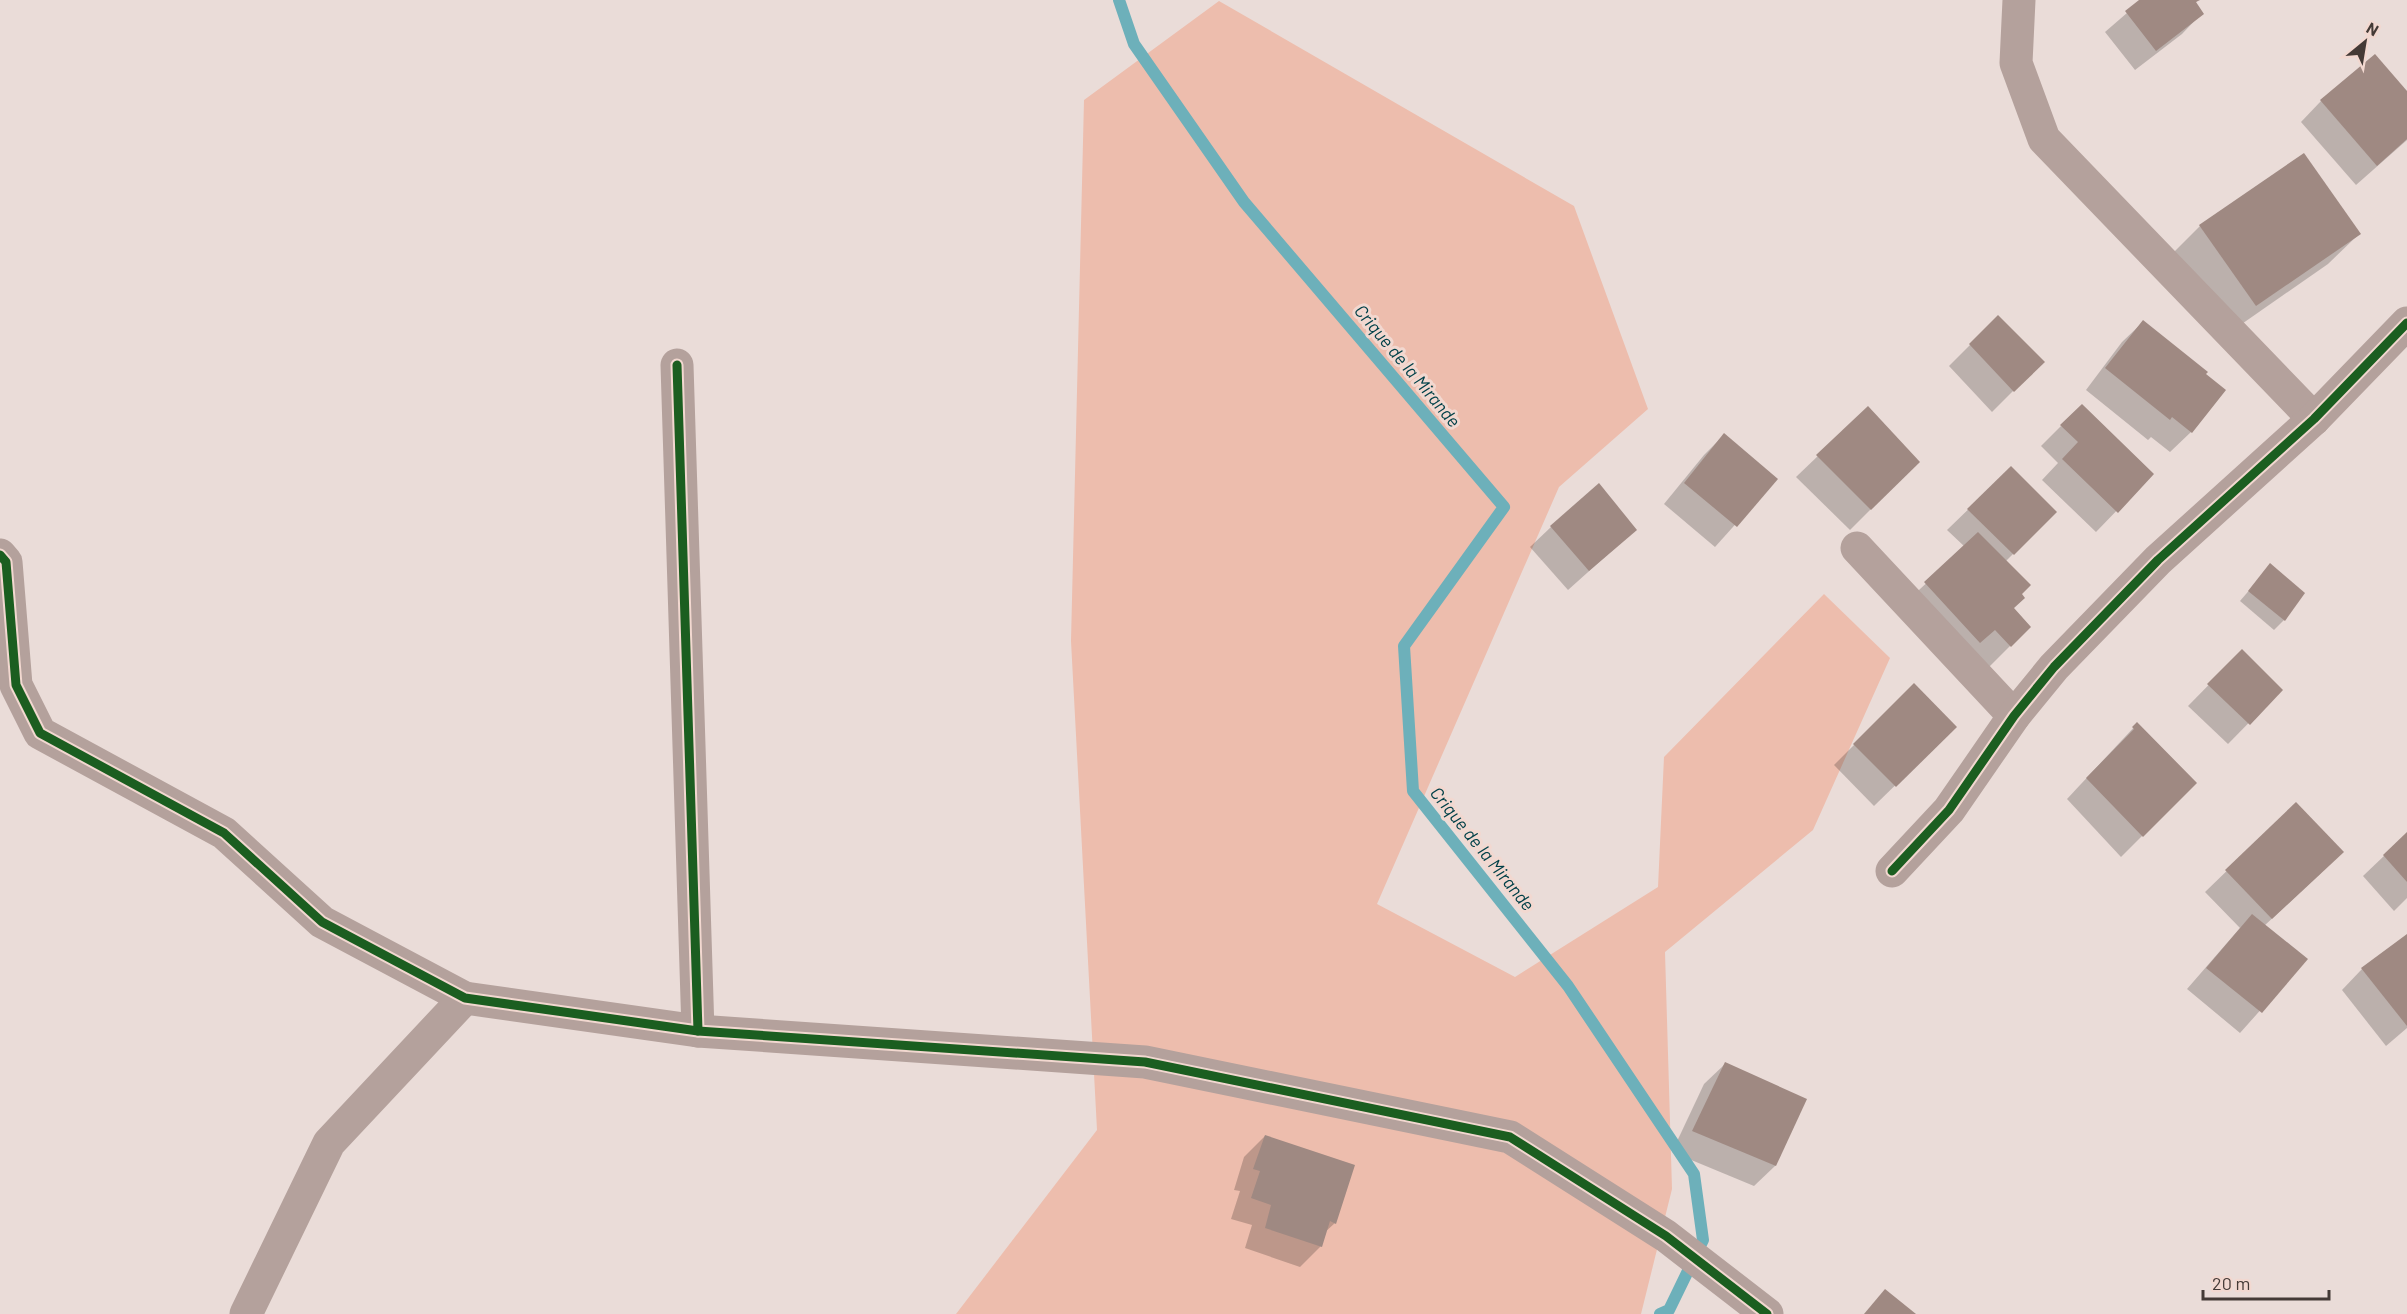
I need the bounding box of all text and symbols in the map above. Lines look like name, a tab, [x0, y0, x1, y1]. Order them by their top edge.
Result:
north arrow	[2335, 12, 2395, 72]
text: N	[2363, 18, 2382, 39]
water label: Crique de la Mirande	[1350, 300, 1465, 431]
water label: Crique de la Mirande	[1426, 782, 1540, 915]
scale bar	[2203, 1263, 2329, 1301]
text: 20 m	[2212, 1272, 2250, 1294]

